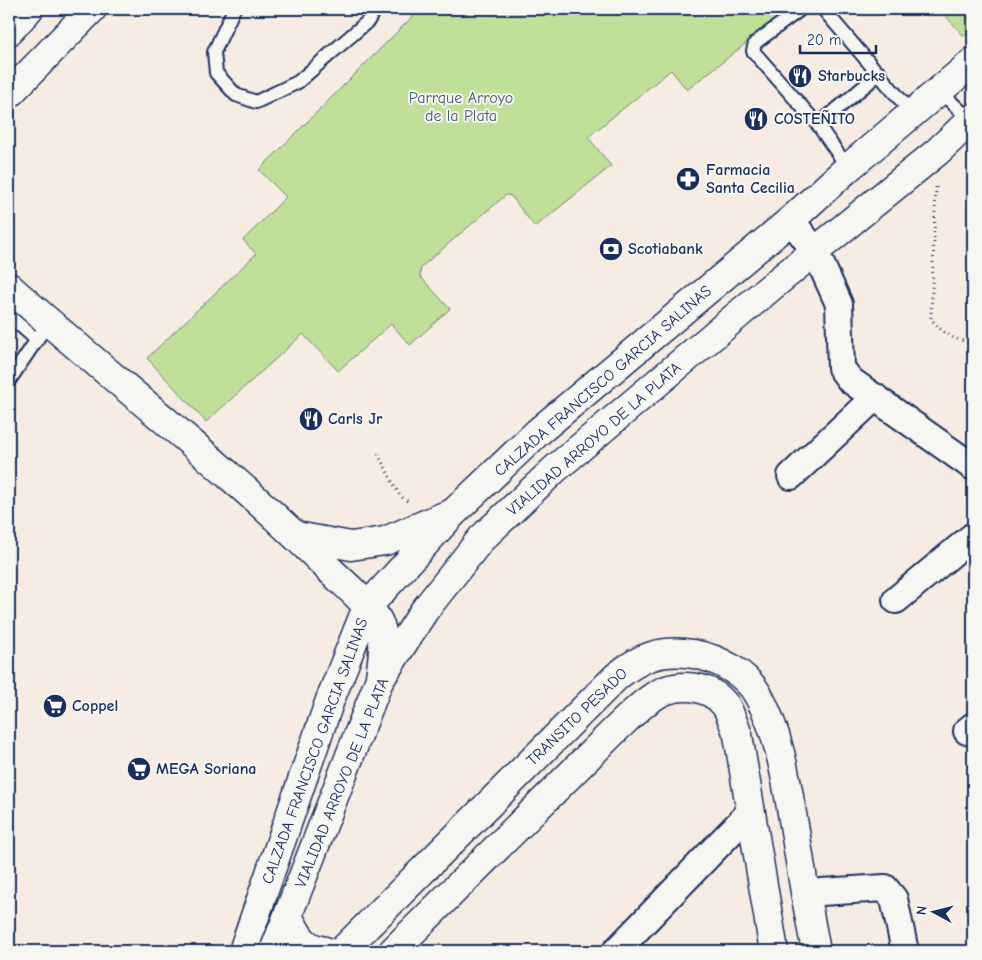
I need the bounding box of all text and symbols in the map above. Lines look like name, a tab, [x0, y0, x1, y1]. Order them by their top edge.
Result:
scale bar	[800, 22, 876, 54]
text: 20 m	[807, 31, 841, 49]
restaurant icon: Starbucks	[787, 63, 813, 89]
place label: Starbucks	[818, 67, 885, 85]
park label: Parrque Arroyo de la Plata	[409, 89, 513, 125]
restaurant icon: COSTEÑITO	[743, 106, 769, 132]
place label: COSTEÑITO	[774, 109, 855, 128]
place label: Farmacia Santa Cecilia	[706, 161, 795, 197]
pharmacy icon: Farmacia Santa Cecilia	[675, 166, 701, 192]
bank icon: Scotiabank	[598, 236, 624, 262]
place label: Scotiabank	[628, 240, 703, 258]
street label: CALZADA FRANCISCO GARCIA SALINAS	[491, 282, 715, 480]
street label: VIALIDAD ARROYO DE LA PLATA	[503, 358, 685, 520]
restaurant icon: Carls Jr	[298, 406, 324, 432]
place label: Carls Jr	[328, 410, 383, 428]
street label: CALZADA FRANCISCO GARCIA SALINAS	[258, 616, 372, 886]
street label: TRANSITO PESADO	[523, 664, 631, 770]
street label: VIALIDAD ARROYO DE LA PLATA	[292, 675, 392, 891]
supermarket icon: Coppel	[42, 693, 68, 719]
place label: Coppel	[72, 697, 118, 715]
supermarket icon: MEGA Soriana	[126, 756, 152, 782]
place label: MEGA Soriana	[156, 760, 257, 778]
north arrow	[910, 888, 960, 938]
text: N	[913, 905, 931, 916]

